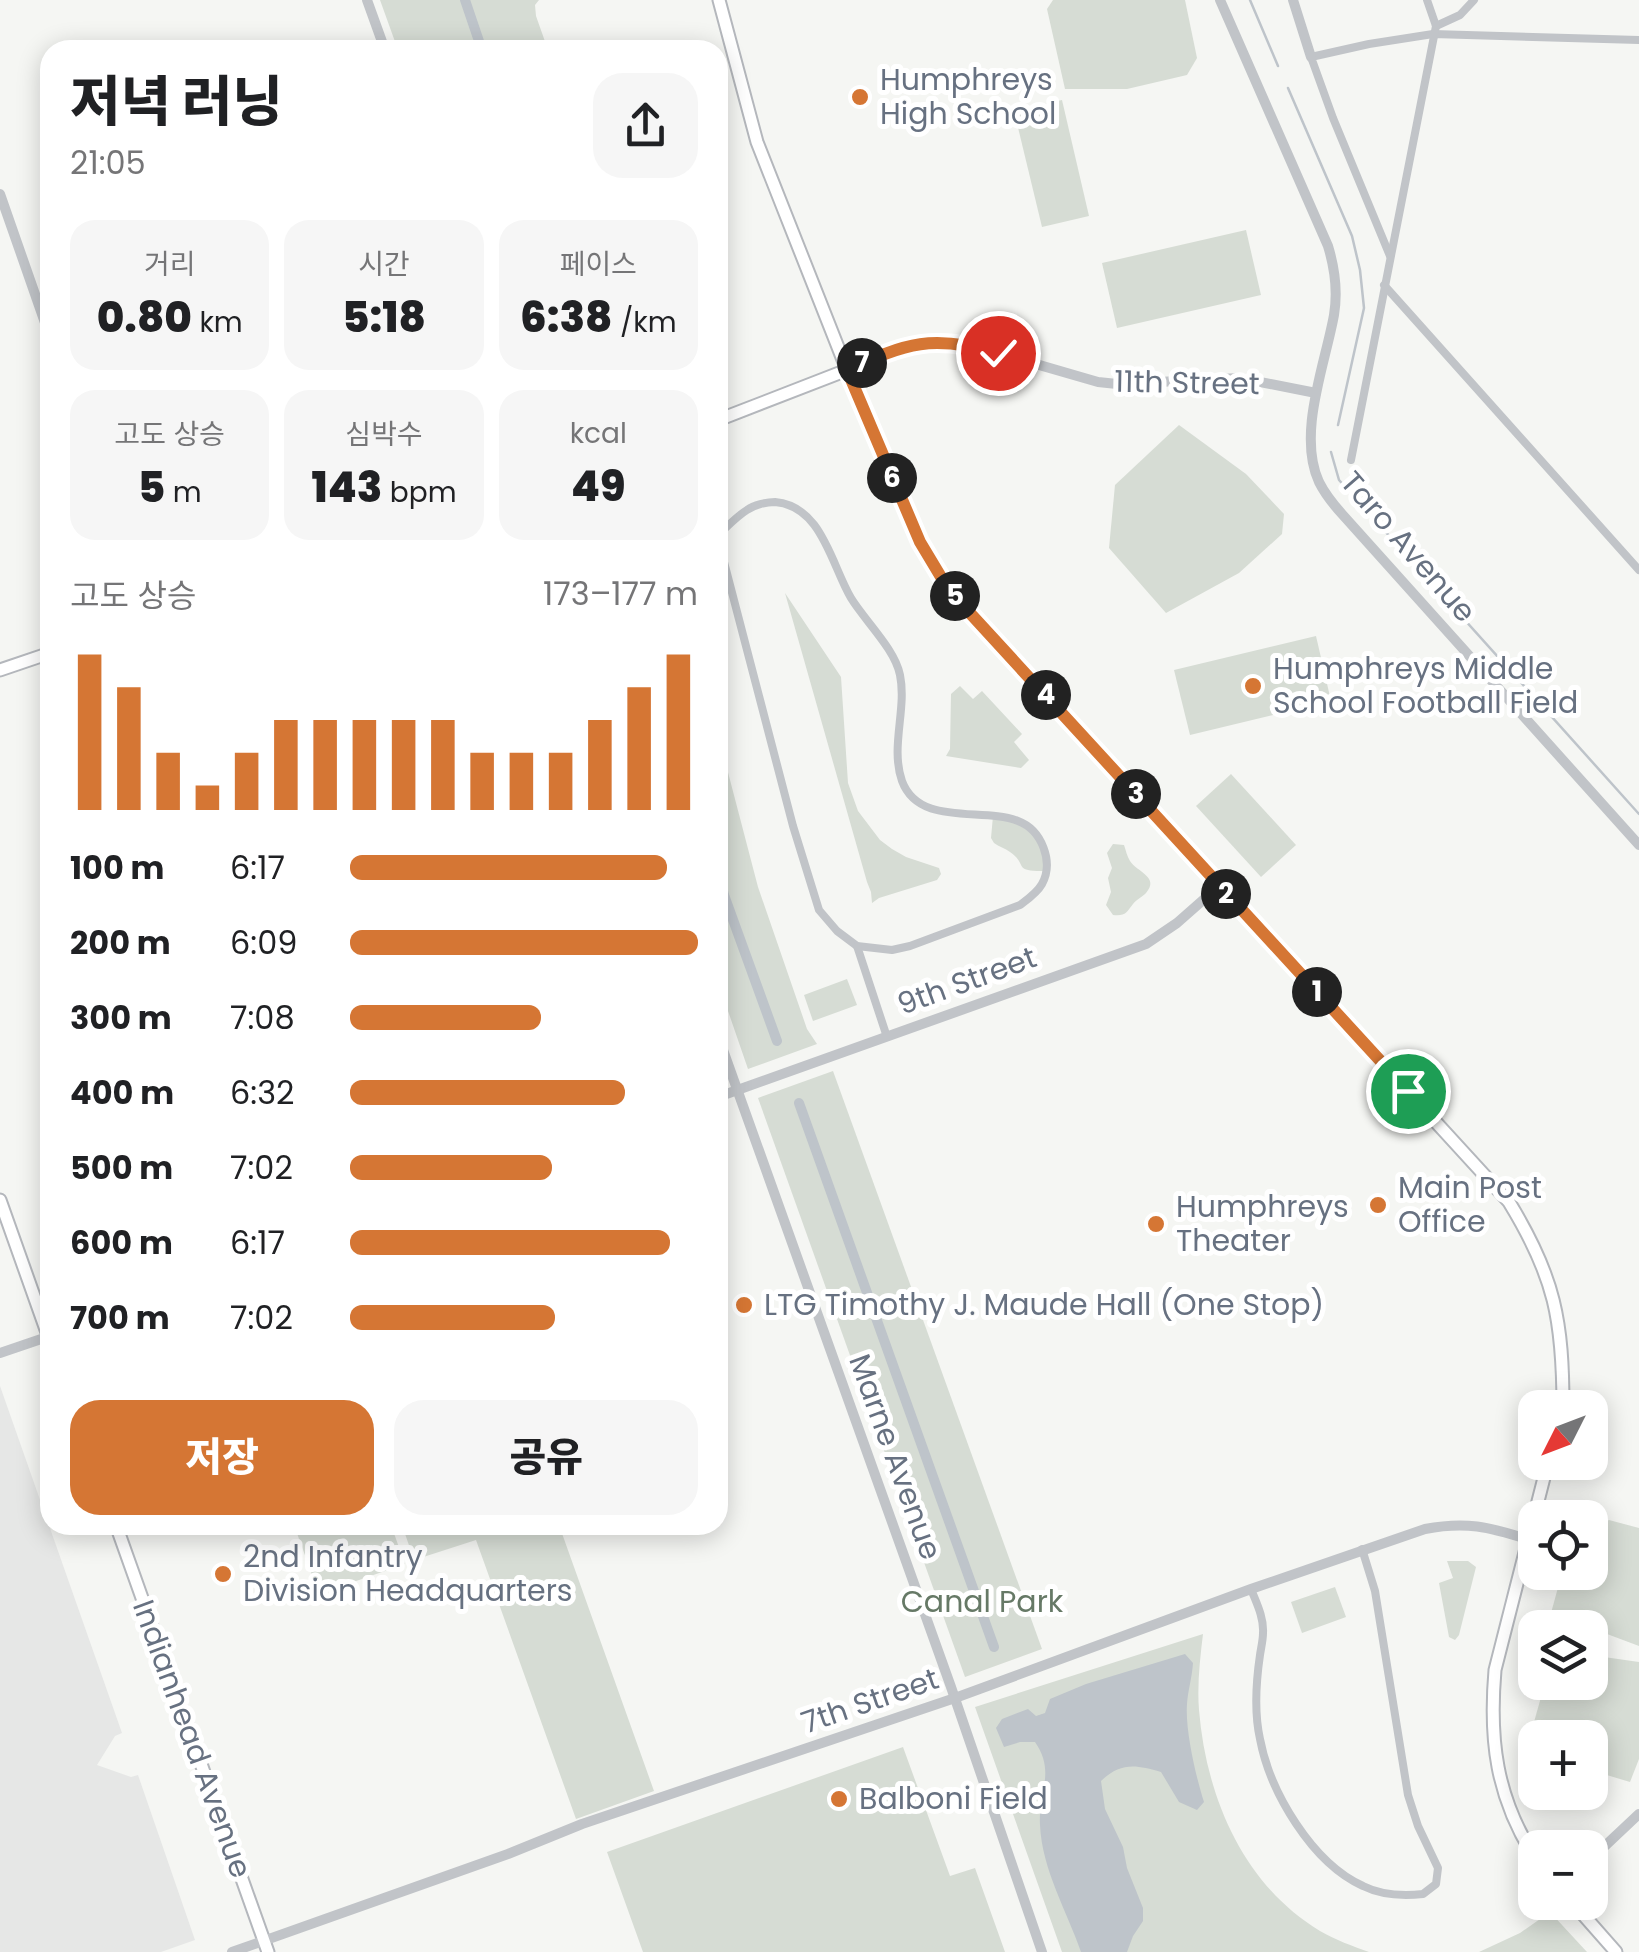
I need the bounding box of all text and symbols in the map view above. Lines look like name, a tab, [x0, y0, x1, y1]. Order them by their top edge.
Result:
place label: Humphreys High School	[880, 58, 1056, 135]
text: 저녁 러닝	[70, 63, 283, 140]
button: share	[593, 73, 698, 178]
marker: Humphreys High School	[849, 86, 871, 108]
text: 21:05	[70, 140, 146, 185]
text: 거리	[144, 245, 195, 284]
text: 시간	[358, 245, 410, 284]
text: 페이스	[560, 245, 637, 284]
text: 0.80	[97, 288, 192, 347]
text: 5:18	[342, 288, 426, 347]
text: 6:38	[520, 288, 612, 347]
text: km	[192, 303, 243, 342]
text: /km	[612, 303, 677, 342]
pin	[956, 311, 1041, 396]
icon: check	[971, 326, 1026, 381]
pin: 7	[837, 338, 887, 388]
text: 7	[855, 343, 869, 382]
street label: 11th Street	[1114, 360, 1260, 405]
text: kcal	[570, 414, 627, 453]
text: 고도 상승	[114, 415, 225, 454]
text: 심박수	[345, 415, 423, 454]
pin: 6	[867, 453, 917, 503]
text: 49	[571, 457, 626, 516]
text: 5	[138, 458, 165, 517]
text: 143	[311, 458, 382, 517]
text: 6	[883, 458, 901, 497]
street label: Taro Avenue	[1331, 462, 1486, 632]
text: m	[165, 473, 202, 512]
text: bpm	[382, 473, 457, 512]
text: 173–177 m	[543, 571, 698, 616]
pin: 5	[930, 571, 980, 621]
text: 고도 상승	[70, 573, 196, 618]
text: 5	[946, 576, 964, 615]
place label: Humphreys Middle School Football Field	[1273, 647, 1578, 724]
pin: 4	[1021, 670, 1071, 720]
text: 4	[1037, 675, 1055, 714]
marker: Humphreys Middle School Football Field	[1242, 675, 1264, 697]
pin: 3	[1111, 769, 1161, 819]
text: 3	[1128, 774, 1144, 813]
text: 100 m	[70, 845, 164, 890]
text: 6:17	[230, 845, 285, 890]
pin: 2	[1201, 869, 1251, 919]
text: 2	[1218, 874, 1234, 913]
text: 200 m	[70, 920, 171, 965]
text: 6:09	[230, 920, 297, 965]
street label: 9th Street	[891, 936, 1042, 1026]
pin: 1	[1292, 967, 1342, 1017]
text: 1	[1312, 972, 1322, 1011]
text: 300 m	[70, 995, 172, 1040]
text: 7:08	[230, 995, 295, 1040]
pin	[1366, 1049, 1451, 1134]
icon: arrive	[1381, 1064, 1436, 1119]
text: 400 m	[70, 1070, 174, 1115]
text: 6:32	[230, 1070, 294, 1115]
text: 500 m	[70, 1145, 173, 1190]
text: 7:02	[230, 1145, 293, 1190]
place label: Main Post Office	[1398, 1166, 1542, 1243]
place label: Humphreys Theater	[1176, 1185, 1349, 1262]
marker: Main Post Office	[1367, 1194, 1389, 1216]
marker: Humphreys Theater	[1145, 1213, 1167, 1235]
text: 600 m	[70, 1220, 173, 1265]
text: 6:17	[230, 1220, 285, 1265]
place label: LTG Timothy J. Maude Hall (One Stop)	[764, 1283, 1324, 1326]
marker: LTG Timothy J. Maude Hall (One Stop)	[733, 1294, 755, 1316]
text: 700 m	[70, 1295, 170, 1340]
text: 7:02	[230, 1295, 293, 1340]
street label: Marne Avenue	[838, 1348, 953, 1566]
north arrow	[1518, 1390, 1608, 1480]
map controls	[1518, 1390, 1608, 1920]
button: 저장	[70, 1400, 374, 1515]
button: 공유	[394, 1400, 698, 1515]
button: locate	[1518, 1500, 1608, 1590]
place label: 2nd Infantry Division Headquarters	[243, 1535, 573, 1612]
marker: 2nd Infantry Division Headquarters	[212, 1563, 234, 1585]
park label: Canal Park	[901, 1580, 1064, 1623]
street label: Indianhead Avenue	[122, 1594, 263, 1884]
button: layers	[1518, 1610, 1608, 1700]
street label: 7th Street	[796, 1657, 944, 1744]
button: +	[1518, 1720, 1608, 1810]
place label: Balboni Field	[859, 1777, 1048, 1820]
marker: Balboni Field	[828, 1788, 850, 1810]
button: −	[1518, 1830, 1608, 1920]

